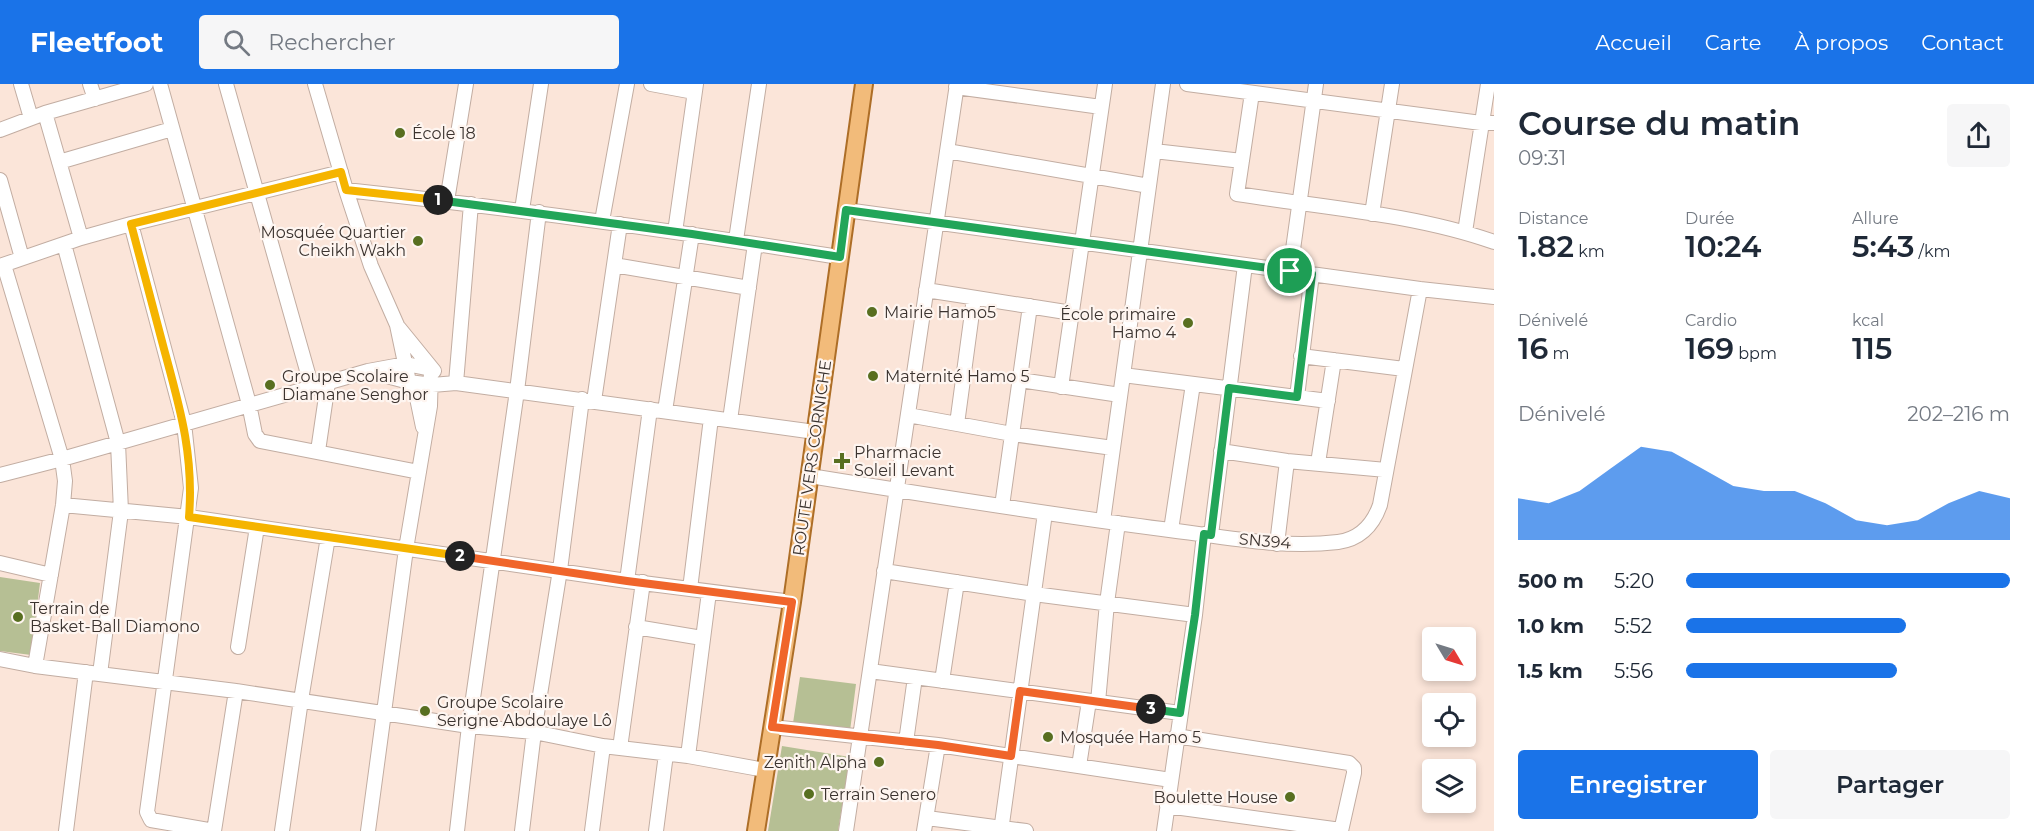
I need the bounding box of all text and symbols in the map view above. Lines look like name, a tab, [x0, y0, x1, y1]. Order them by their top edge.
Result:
search box	[199, 15, 619, 69]
text: Fleetfoot	[30, 25, 163, 59]
icon: search	[220, 26, 253, 59]
text: Rechercher	[268, 29, 396, 56]
text: Accueil	[1595, 30, 1672, 55]
text: Carte	[1705, 30, 1761, 55]
text: À propos	[1794, 30, 1888, 55]
text: Contact	[1921, 30, 2004, 55]
text: Course du matin	[1518, 103, 1800, 143]
button: share	[1947, 104, 2010, 167]
place label: École 18	[412, 124, 476, 143]
marker: École 18	[393, 126, 407, 140]
text: 09:31	[1518, 146, 1566, 170]
pin: 1	[423, 185, 453, 215]
text: 1	[435, 190, 441, 209]
text: Distance	[1518, 209, 1588, 228]
text: Durée	[1685, 209, 1735, 228]
text: Allure	[1852, 209, 1899, 228]
place label: Mosquée Quartier Cheikh Wakh	[261, 223, 406, 260]
text: 1.82	[1518, 228, 1574, 265]
text: 10:24	[1685, 228, 1761, 265]
text: 5:43	[1852, 228, 1914, 265]
marker: Mosquée Quartier Cheikh Wakh	[411, 234, 425, 248]
text: km	[1574, 242, 1605, 261]
text: /km	[1914, 242, 1950, 261]
pin	[1264, 245, 1315, 296]
icon: arrive	[1273, 254, 1306, 287]
place label: Mairie Hamo5	[884, 303, 996, 322]
marker: Mairie Hamo5	[865, 305, 879, 319]
place label: École primaire Hamo 4	[1060, 305, 1176, 342]
text: Dénivelé	[1518, 311, 1588, 330]
text: Cardio	[1685, 311, 1737, 330]
text: kcal	[1852, 311, 1884, 330]
marker: École primaire Hamo 4	[1181, 316, 1195, 330]
text: 16	[1518, 330, 1548, 367]
text: 169	[1685, 330, 1734, 367]
text: 115	[1852, 330, 1892, 367]
text: m	[1548, 344, 1569, 363]
text: bpm	[1734, 344, 1777, 363]
street label: ROUTE VERS CORNICHE	[789, 359, 835, 557]
place label: Groupe Scolaire Diamane Senghor	[282, 367, 429, 404]
place label: Maternité Hamo 5	[885, 367, 1030, 386]
marker: Maternité Hamo 5	[866, 369, 880, 383]
marker: Groupe Scolaire Diamane Senghor	[263, 378, 277, 392]
text: Dénivelé	[1518, 402, 1606, 426]
text: 202–216 m	[1907, 402, 2010, 426]
place label: Pharmacie Soleil Levant	[854, 443, 955, 480]
marker: Pharmacie Soleil Levant	[835, 454, 849, 468]
street label: SN394	[1238, 529, 1292, 553]
pin: 2	[445, 541, 475, 571]
text: 2	[455, 546, 465, 565]
text: 500 m	[1518, 569, 1584, 593]
text: 5:20	[1614, 569, 1654, 593]
place label: Terrain de Basket-Ball Diamono	[30, 599, 200, 636]
marker: Terrain de Basket-Ball Diamono	[11, 610, 25, 624]
text: 1.0 km	[1518, 614, 1584, 638]
text: 5:52	[1614, 614, 1652, 638]
north arrow	[1422, 627, 1476, 681]
map controls	[1422, 627, 1476, 813]
text: 1.5 km	[1518, 659, 1583, 683]
text: 5:56	[1614, 659, 1653, 683]
place label: Groupe Scolaire Serigne Abdoulaye Lô	[437, 693, 612, 730]
button: locate	[1422, 693, 1476, 747]
pin: 3	[1136, 694, 1166, 724]
text: 3	[1146, 699, 1156, 718]
marker: Groupe Scolaire Serigne Abdoulaye Lô	[418, 704, 432, 718]
place label: Mosquée Hamo 5	[1060, 728, 1201, 747]
marker: Mosquée Hamo 5	[1041, 730, 1055, 744]
button: Enregistrer	[1518, 750, 1758, 819]
button: Partager	[1770, 750, 2010, 819]
place label: Zenith Alpha	[764, 753, 867, 772]
marker: Zenith Alpha	[872, 755, 886, 769]
button: layers	[1422, 759, 1476, 813]
place label: Terrain Senero	[821, 785, 936, 804]
marker: Terrain Senero	[802, 787, 816, 801]
place label: Boulette House	[1154, 788, 1278, 807]
marker: Boulette House	[1283, 790, 1297, 804]

